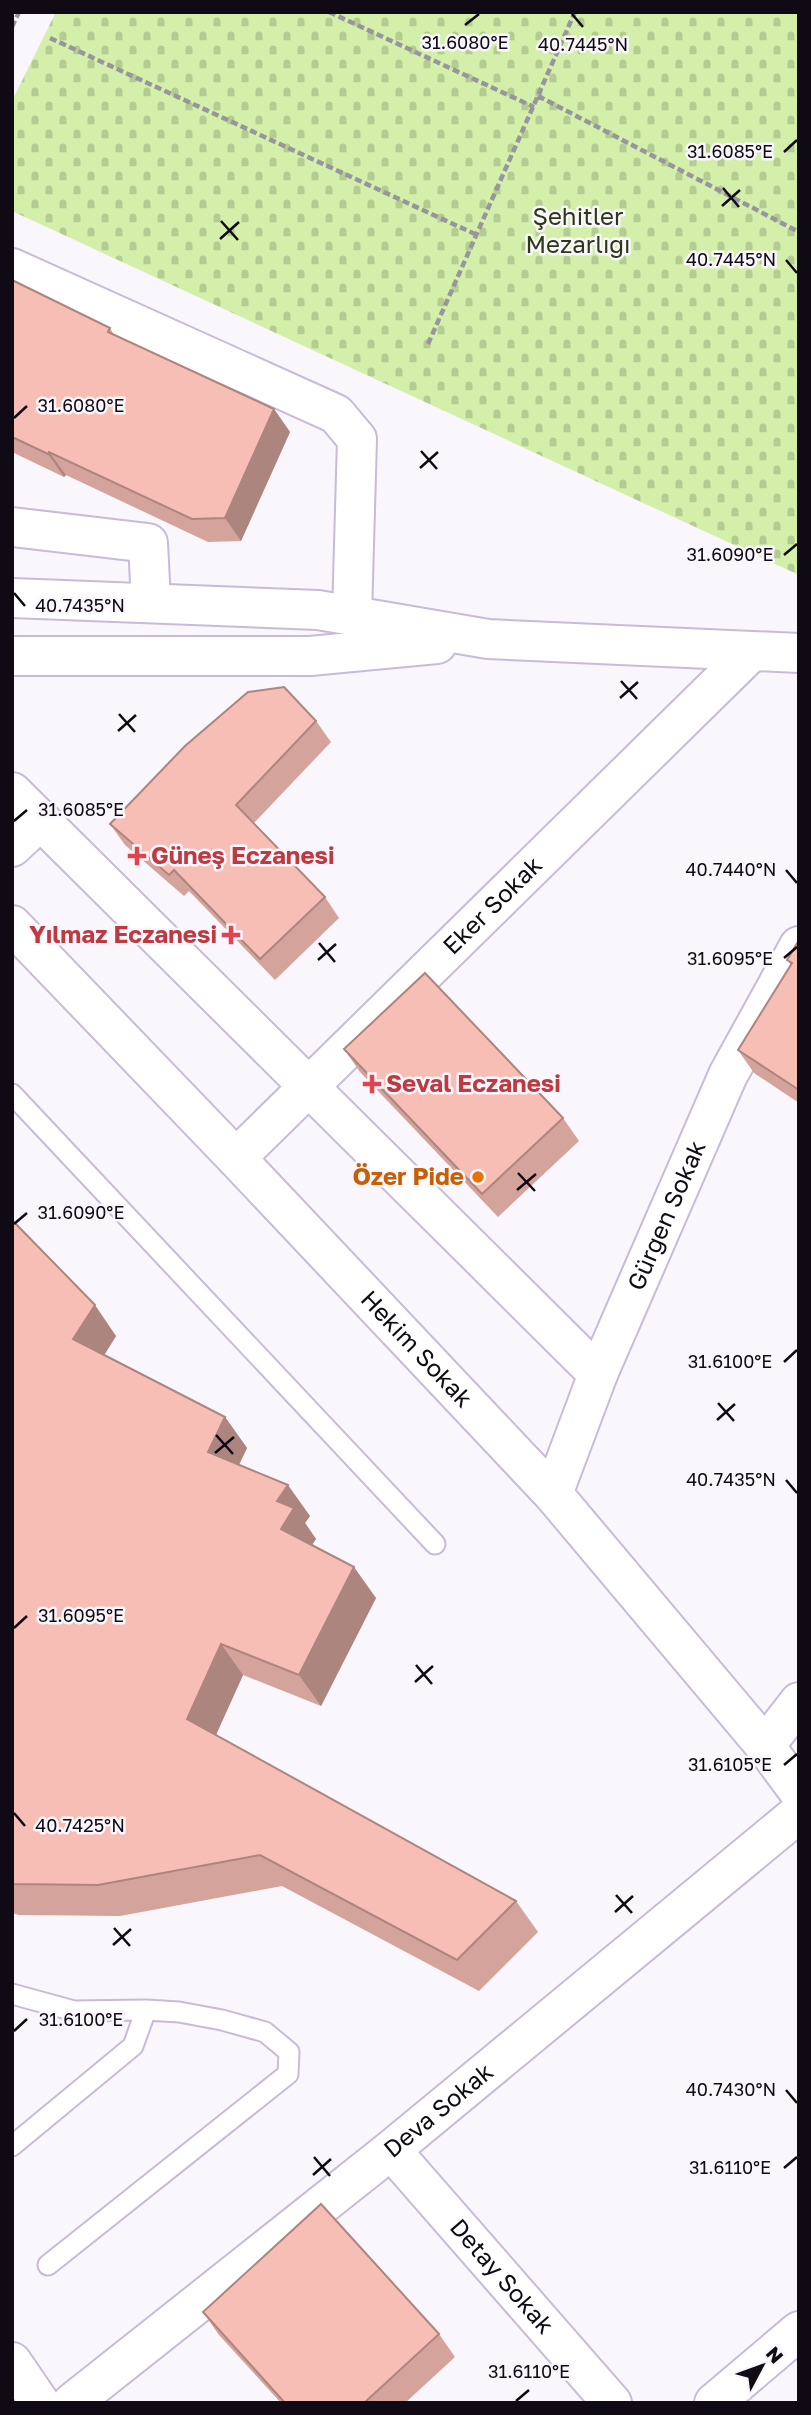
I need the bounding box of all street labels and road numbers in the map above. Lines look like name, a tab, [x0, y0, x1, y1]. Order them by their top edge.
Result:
street label: Eker Sokak	[436, 850, 547, 960]
street label: Gürgen Sokak	[620, 1136, 711, 1294]
street label: Hekim Sokak	[356, 1284, 479, 1412]
street label: Deva Sokak	[377, 2056, 498, 2163]
street label: Detay Sokak	[445, 2212, 561, 2339]

